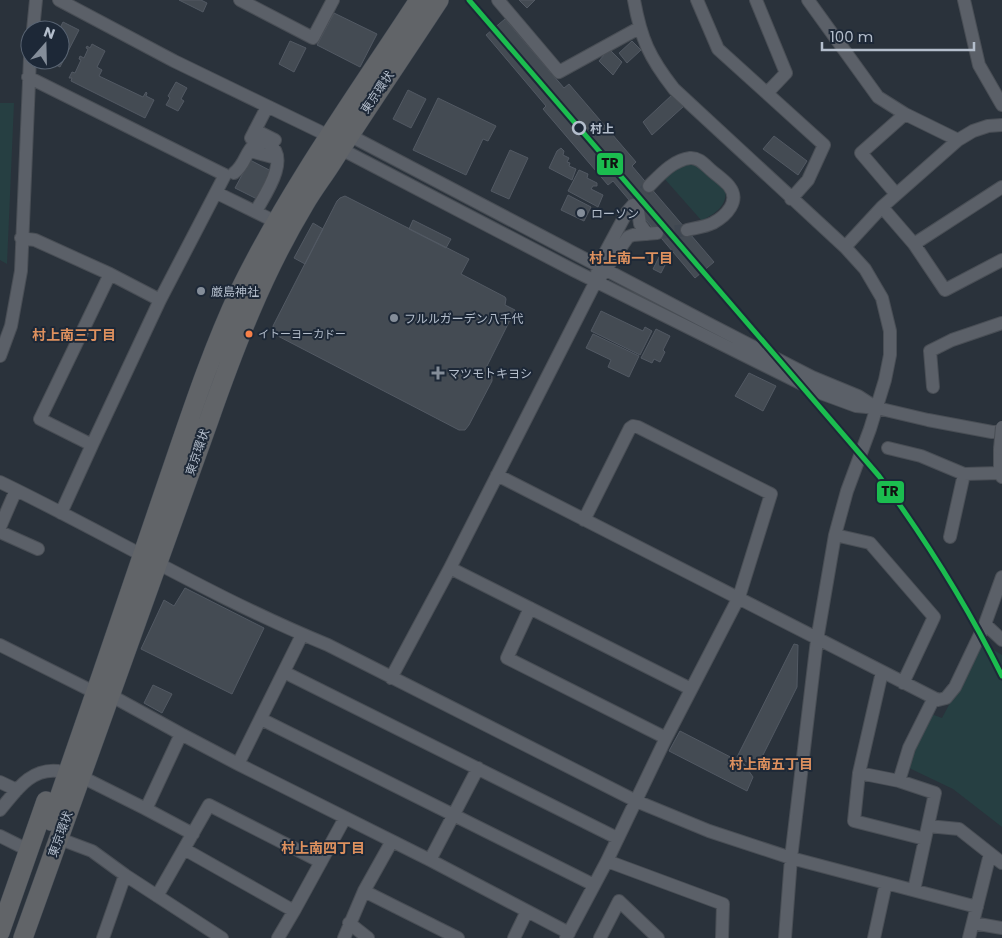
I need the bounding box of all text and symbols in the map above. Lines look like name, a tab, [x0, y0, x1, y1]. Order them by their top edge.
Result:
north arrow	[20, 20, 70, 70]
scale bar	[822, 20, 974, 52]
text: N	[41, 22, 58, 44]
text: 100 m	[830, 26, 873, 47]
street label: 東京環状	[357, 67, 397, 117]
place label: 村上	[590, 120, 614, 137]
marker: 村上	[572, 121, 586, 135]
line badge: TR	[596, 152, 624, 176]
text: TR	[601, 153, 619, 173]
place label: ローソン	[591, 205, 639, 222]
marker: ローソン	[575, 207, 587, 219]
district label: 村上南一丁目	[589, 248, 673, 268]
place label: 厳島神社	[211, 283, 259, 300]
marker: 厳島神社	[195, 285, 207, 297]
place label: フルルガーデン八千代	[404, 310, 524, 327]
marker: フルルガーデン八千代	[388, 312, 400, 324]
district label: 村上南三丁目	[32, 325, 116, 345]
place label: イトーヨーカドー	[258, 326, 346, 342]
marker: イトーヨーカドー	[244, 329, 254, 339]
place label: マツモトキヨシ	[448, 365, 532, 382]
marker: マツモトキヨシ	[432, 367, 444, 379]
street label: 東京環状	[181, 427, 213, 477]
line badge: TR	[876, 480, 905, 504]
text: TR	[881, 481, 899, 501]
district label: 村上南五丁目	[729, 754, 813, 774]
street label: 東京環状	[44, 809, 76, 859]
district label: 村上南四丁目	[281, 838, 365, 858]

